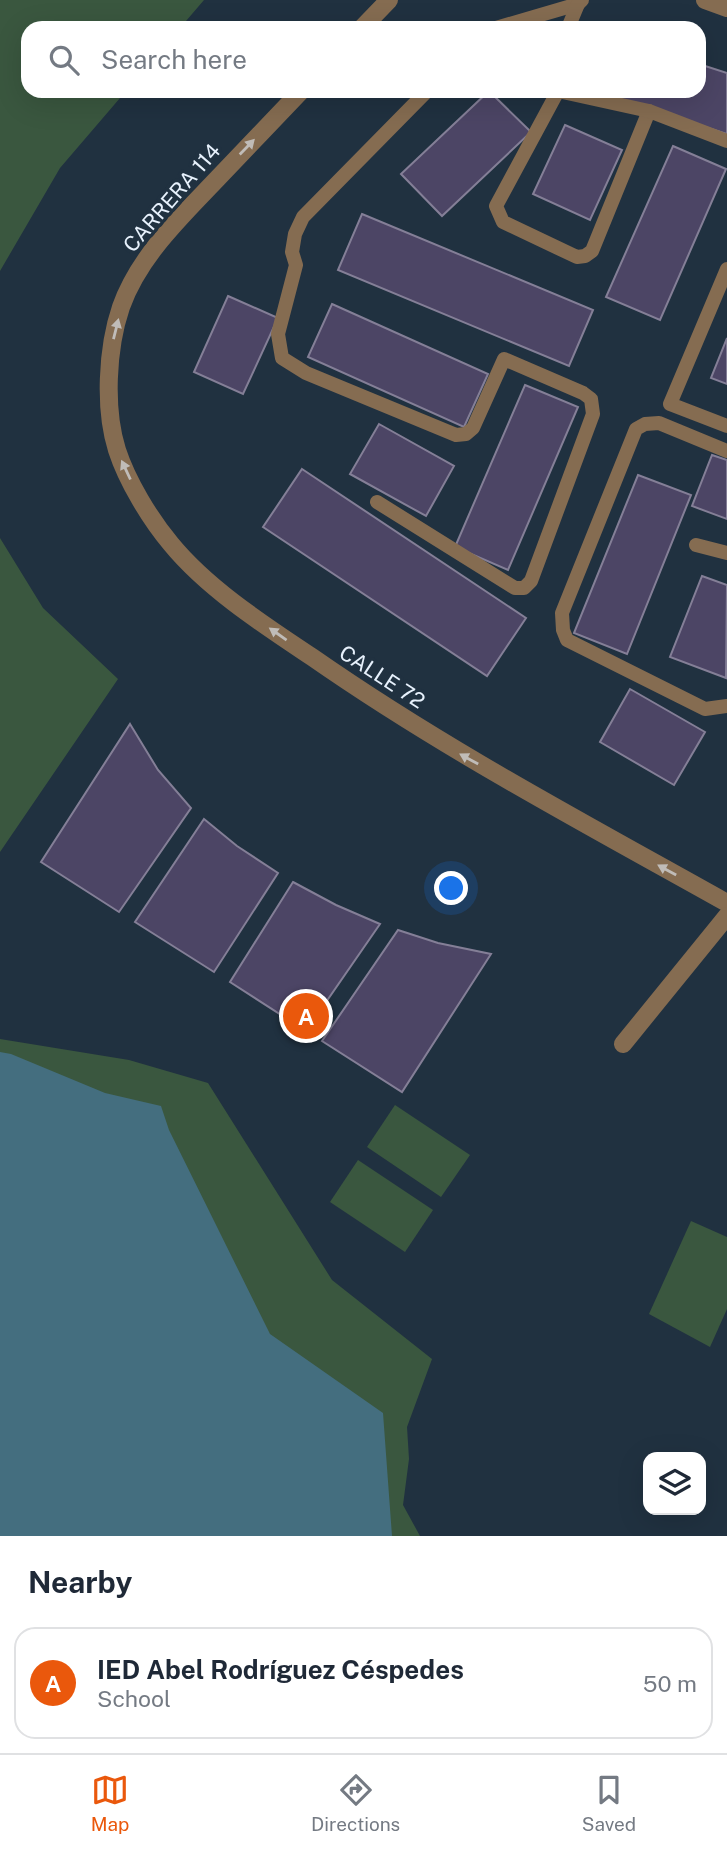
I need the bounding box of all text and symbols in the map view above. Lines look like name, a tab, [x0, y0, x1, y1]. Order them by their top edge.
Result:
search box	[21, 21, 706, 98]
icon: search	[45, 41, 83, 79]
text: Search here	[101, 44, 247, 75]
street label: CARRERA 114	[118, 138, 225, 257]
one-way arrow	[239, 139, 255, 156]
one-way arrow	[111, 318, 122, 340]
one-way arrow	[120, 460, 132, 480]
one-way arrow	[269, 627, 287, 641]
street label: CALLE 72	[335, 640, 430, 713]
one-way arrow	[459, 753, 478, 765]
one-way arrow	[658, 864, 677, 876]
your location	[434, 871, 468, 905]
pin: A	[283, 990, 329, 1042]
map controls	[643, 1452, 706, 1515]
button: layers	[643, 1452, 706, 1515]
text: Nearby	[28, 1564, 132, 1600]
text: IED Abel Rodríguez Céspedes	[97, 1654, 464, 1685]
text: A	[45, 1670, 61, 1697]
text: 50 m	[643, 1670, 697, 1697]
text: School	[97, 1685, 171, 1712]
tab: Map	[91, 1771, 129, 1835]
tab: Directions	[311, 1771, 400, 1835]
tab: Saved	[582, 1771, 636, 1835]

